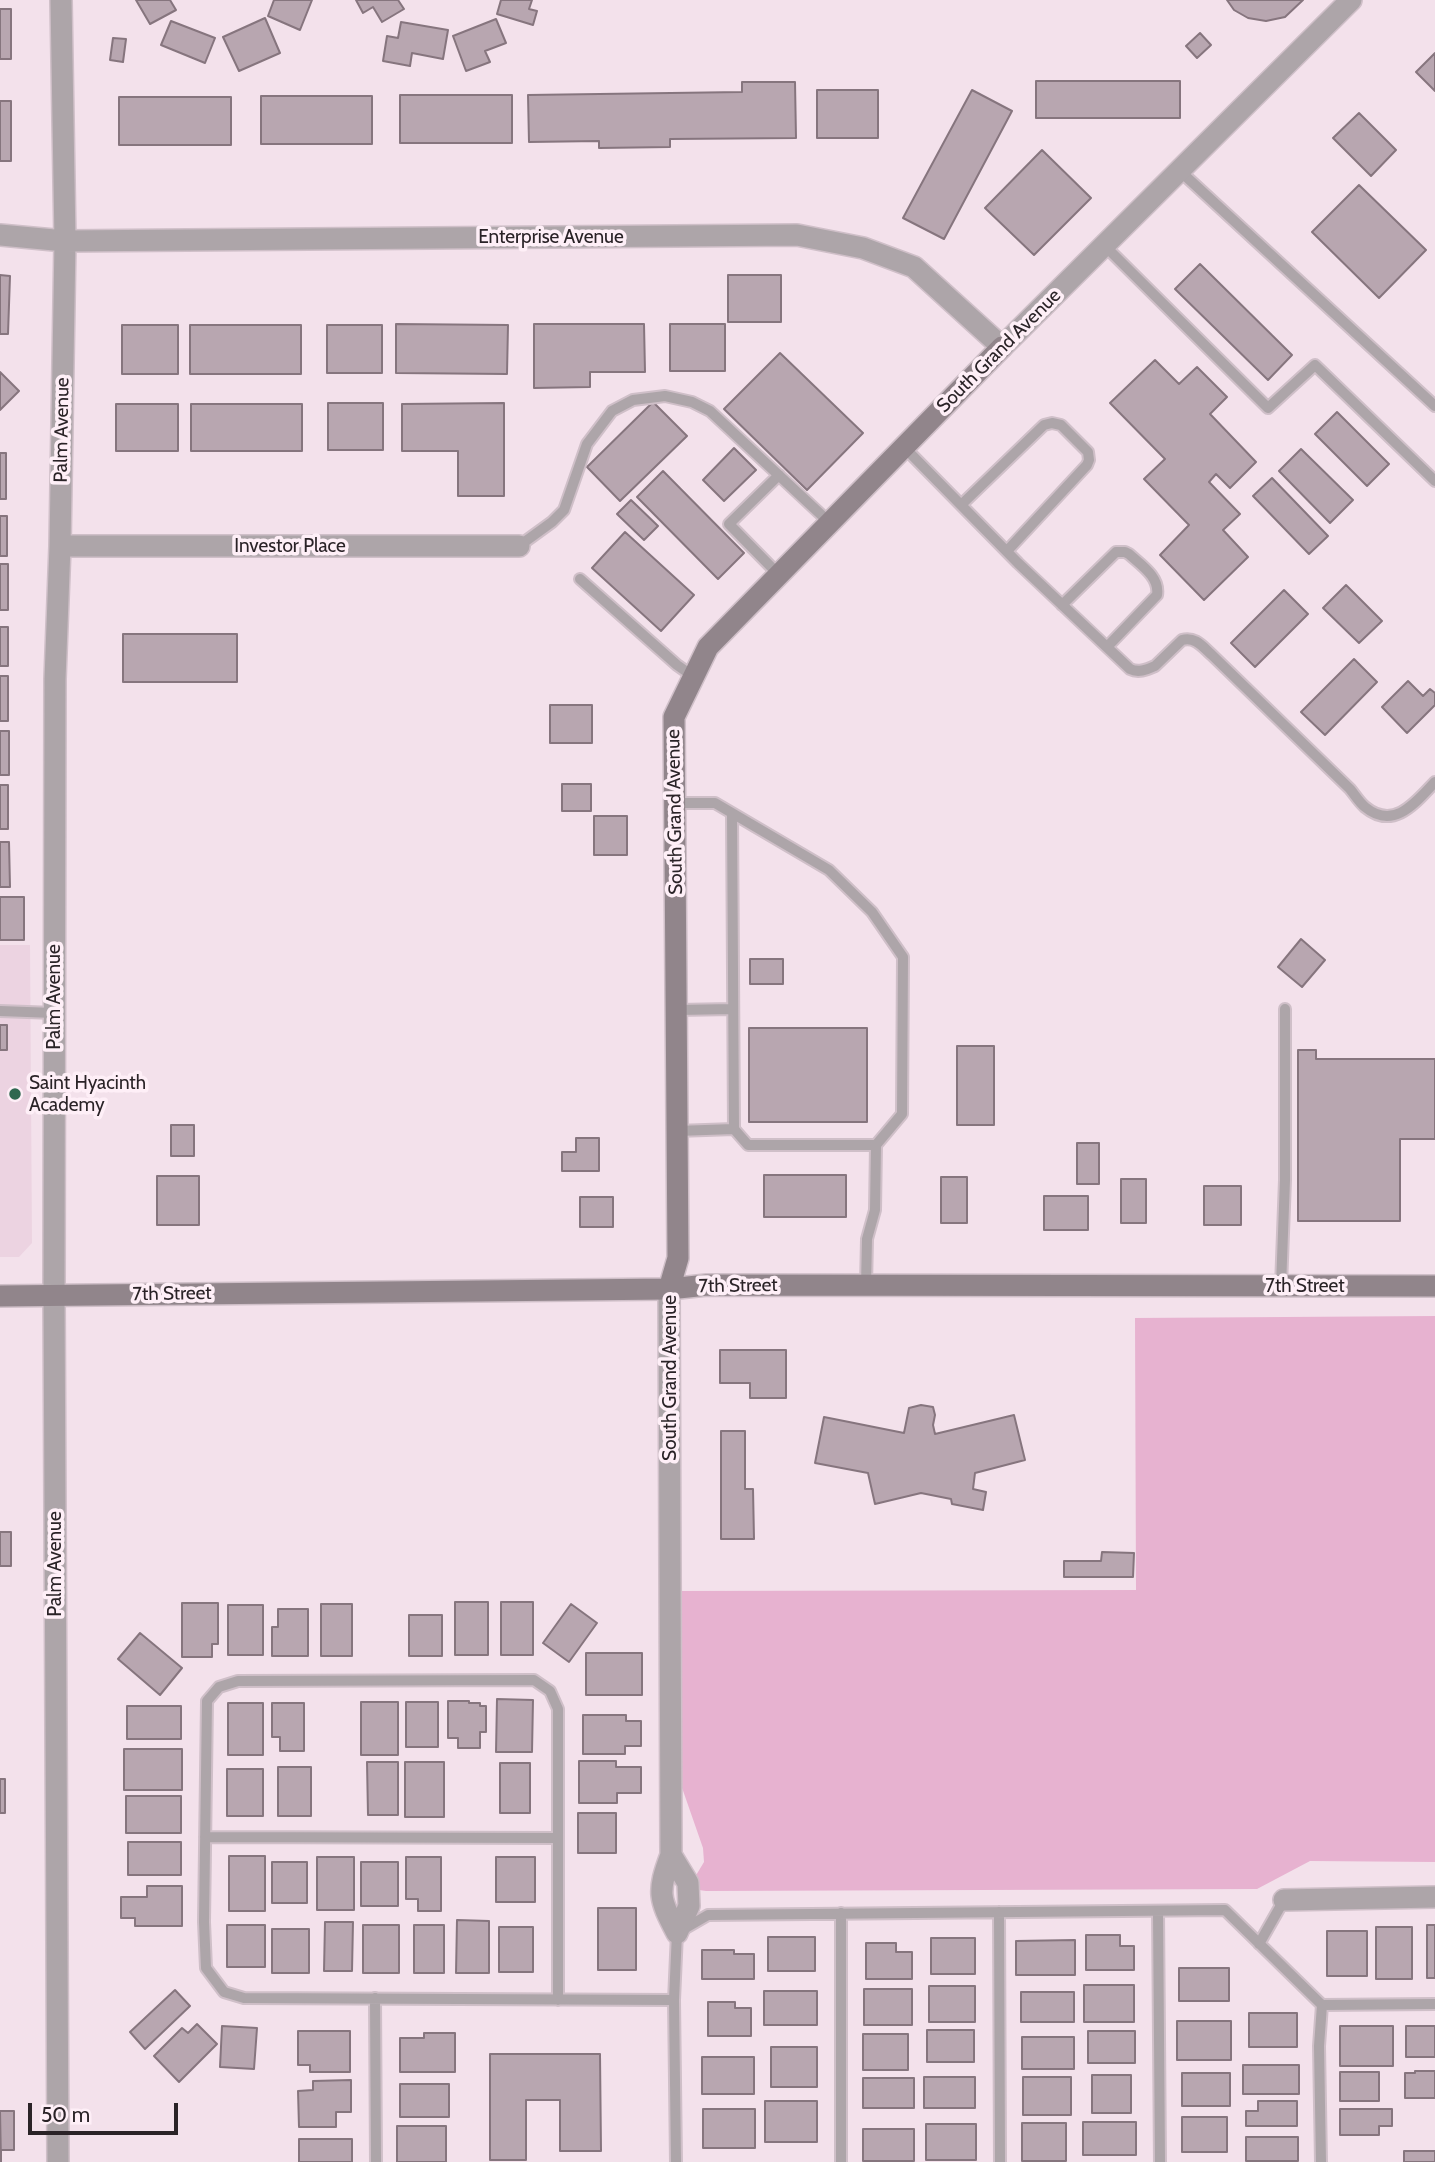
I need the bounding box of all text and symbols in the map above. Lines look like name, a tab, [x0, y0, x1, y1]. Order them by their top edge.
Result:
street label: Enterprise Avenue	[478, 226, 624, 248]
street label: South Grand Avenue	[932, 284, 1066, 418]
street label: Palm Avenue	[50, 377, 74, 483]
street label: Investor Place	[234, 535, 346, 557]
street label: South Grand Avenue	[662, 729, 688, 895]
street label: Palm Avenue	[43, 944, 65, 1050]
place label: Saint Hyacinth Academy	[29, 1072, 146, 1116]
marker: Saint Hyacinth Academy	[7, 1086, 23, 1102]
street label: 7th Street	[698, 1274, 778, 1298]
street label: 7th Street	[1265, 1275, 1345, 1297]
street label: 7th Street	[132, 1282, 212, 1306]
street label: South Grand Avenue	[659, 1295, 681, 1461]
street label: Palm Avenue	[44, 1511, 66, 1617]
scale bar	[32, 2088, 182, 2132]
text: 50 m	[41, 2102, 90, 2127]

